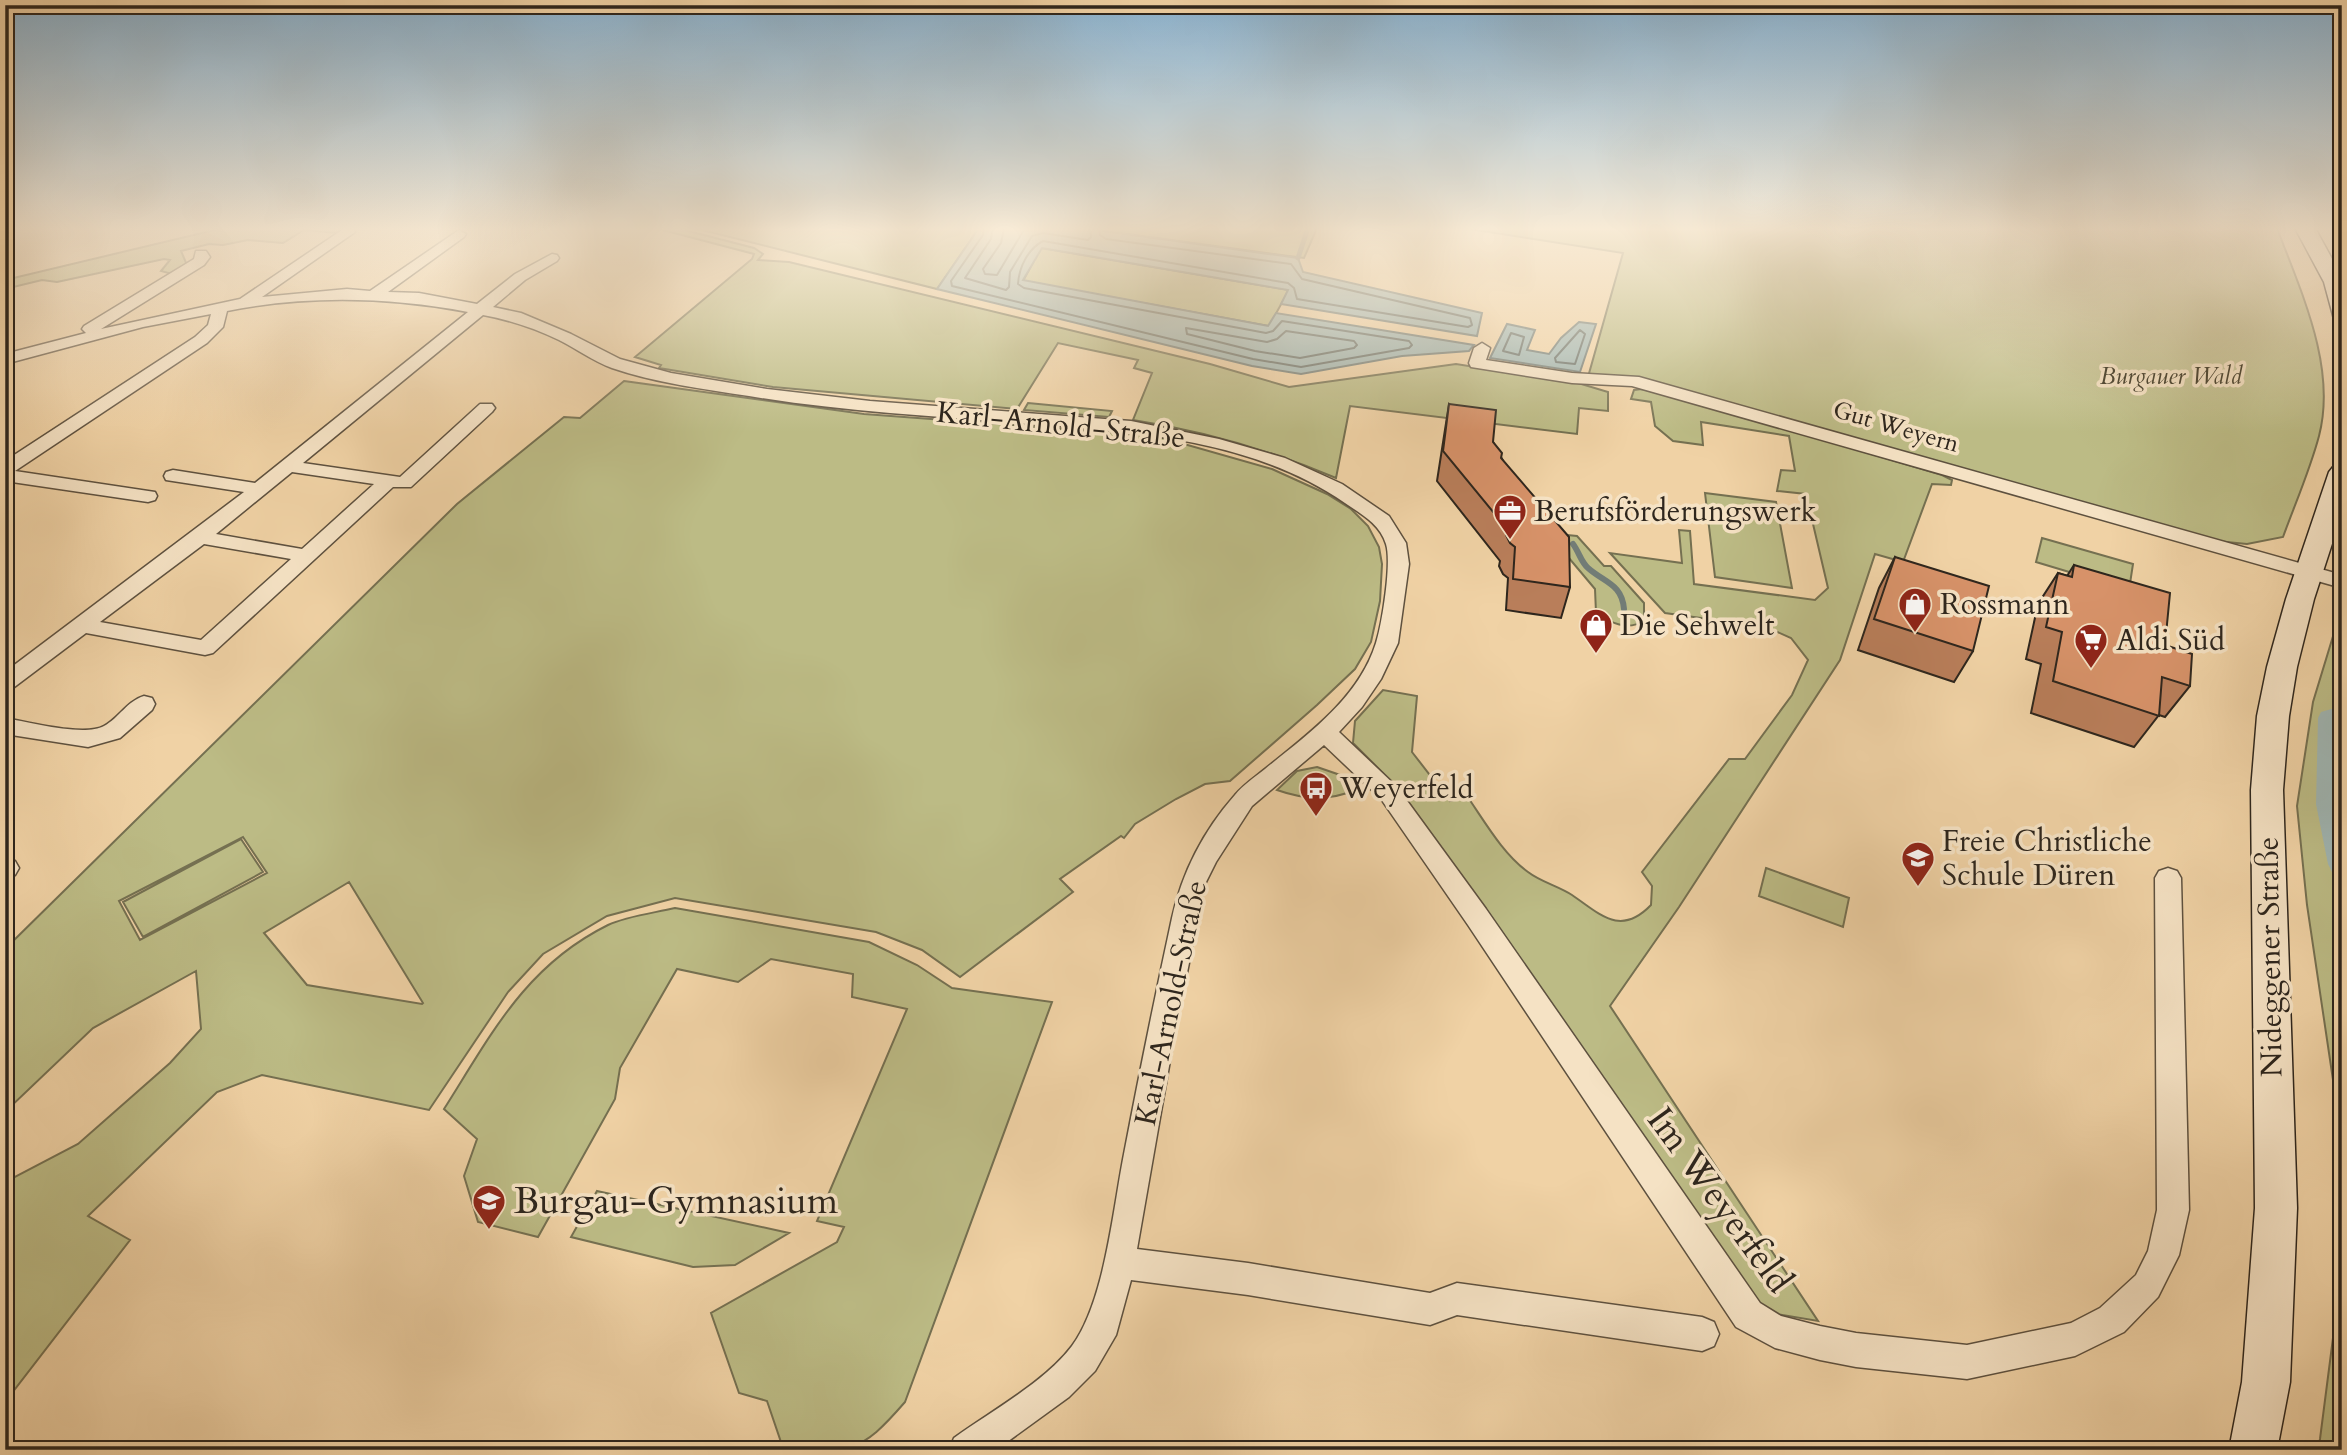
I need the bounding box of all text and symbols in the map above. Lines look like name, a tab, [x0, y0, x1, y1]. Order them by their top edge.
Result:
park label: Burgauer Wald	[2100, 360, 2244, 393]
street label: Karl-Arnold-Straße	[935, 392, 1187, 458]
street label: Gut Weyern	[1829, 393, 1963, 461]
place label: Berufsförderungswerk	[1534, 491, 1816, 532]
office icon: Berufsförderungswerk	[1491, 492, 1529, 541]
place label: Rossmann	[1940, 584, 2070, 625]
shop icon: Rossmann	[1896, 585, 1934, 634]
place label: Die Sehwelt	[1620, 605, 1775, 646]
shop icon: Die Sehwelt	[1577, 606, 1615, 655]
place label: Aldi Süd	[2116, 620, 2225, 661]
supermarket icon: Aldi Süd	[2072, 621, 2110, 670]
place label: Weyerfeld	[1339, 768, 1474, 809]
bus stop icon: Weyerfeld	[1297, 769, 1335, 818]
place label: Freie Christliche Schule Düren	[1942, 821, 2152, 896]
street label: Nideggener Straße	[2247, 836, 2293, 1078]
school or university icon: Freie Christliche Schule Düren	[1899, 839, 1937, 888]
street label: Karl-Arnold-Straße	[1125, 877, 1217, 1129]
street label: Im Weyerfeld	[1636, 1097, 1805, 1303]
place label: Burgau-Gymnasium	[514, 1176, 839, 1226]
school or university icon: Burgau-Gymnasium	[470, 1182, 508, 1231]

